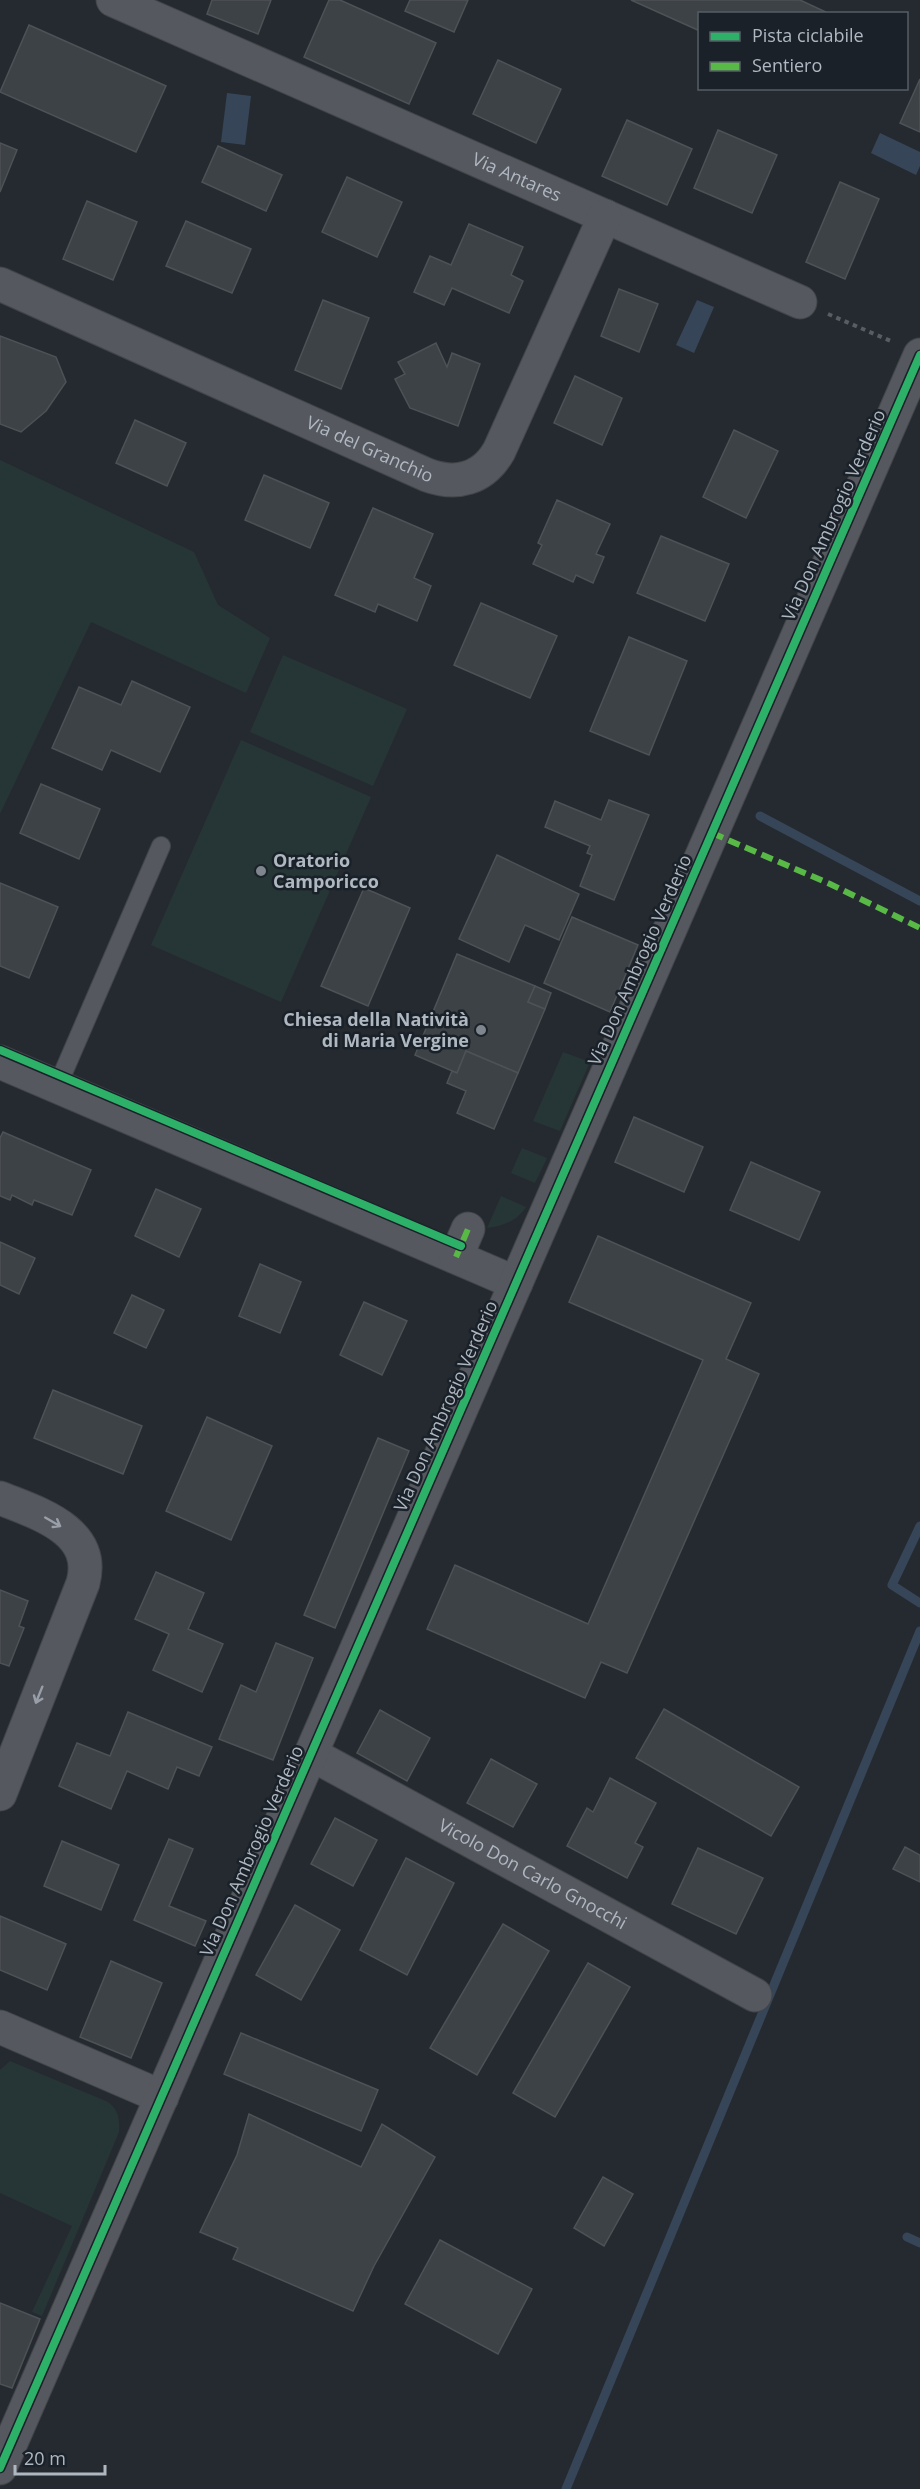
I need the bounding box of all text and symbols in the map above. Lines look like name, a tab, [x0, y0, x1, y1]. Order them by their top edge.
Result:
legend	[698, 12, 908, 90]
text: Pista ciclabile	[752, 23, 864, 47]
text: Sentiero	[752, 53, 822, 77]
street label: Via Antares	[469, 146, 565, 207]
street label: Via Don Ambrogio Verderio	[776, 405, 891, 624]
street label: Via del Granchio	[303, 410, 437, 487]
place label: Oratorio Camporicco	[273, 848, 379, 893]
street label: Via Don Ambrogio Verderio	[582, 850, 697, 1069]
marker: Oratorio Camporicco	[254, 864, 268, 878]
place label: Chiesa della Natività di Maria Vergine	[283, 1007, 469, 1052]
marker: Chiesa della Natività di Maria Vergine	[474, 1023, 488, 1037]
street label: Via Don Ambrogio Verderio	[388, 1296, 503, 1515]
one-way arrow	[45, 1516, 62, 1528]
one-way arrow	[33, 1685, 44, 1704]
street label: Via Don Ambrogio Verderio	[194, 1741, 309, 1960]
street label: Vicolo Don Carlo Gnocchi	[435, 1812, 631, 1934]
scale bar	[15, 2438, 105, 2476]
text: 20 m	[24, 2446, 66, 2470]

